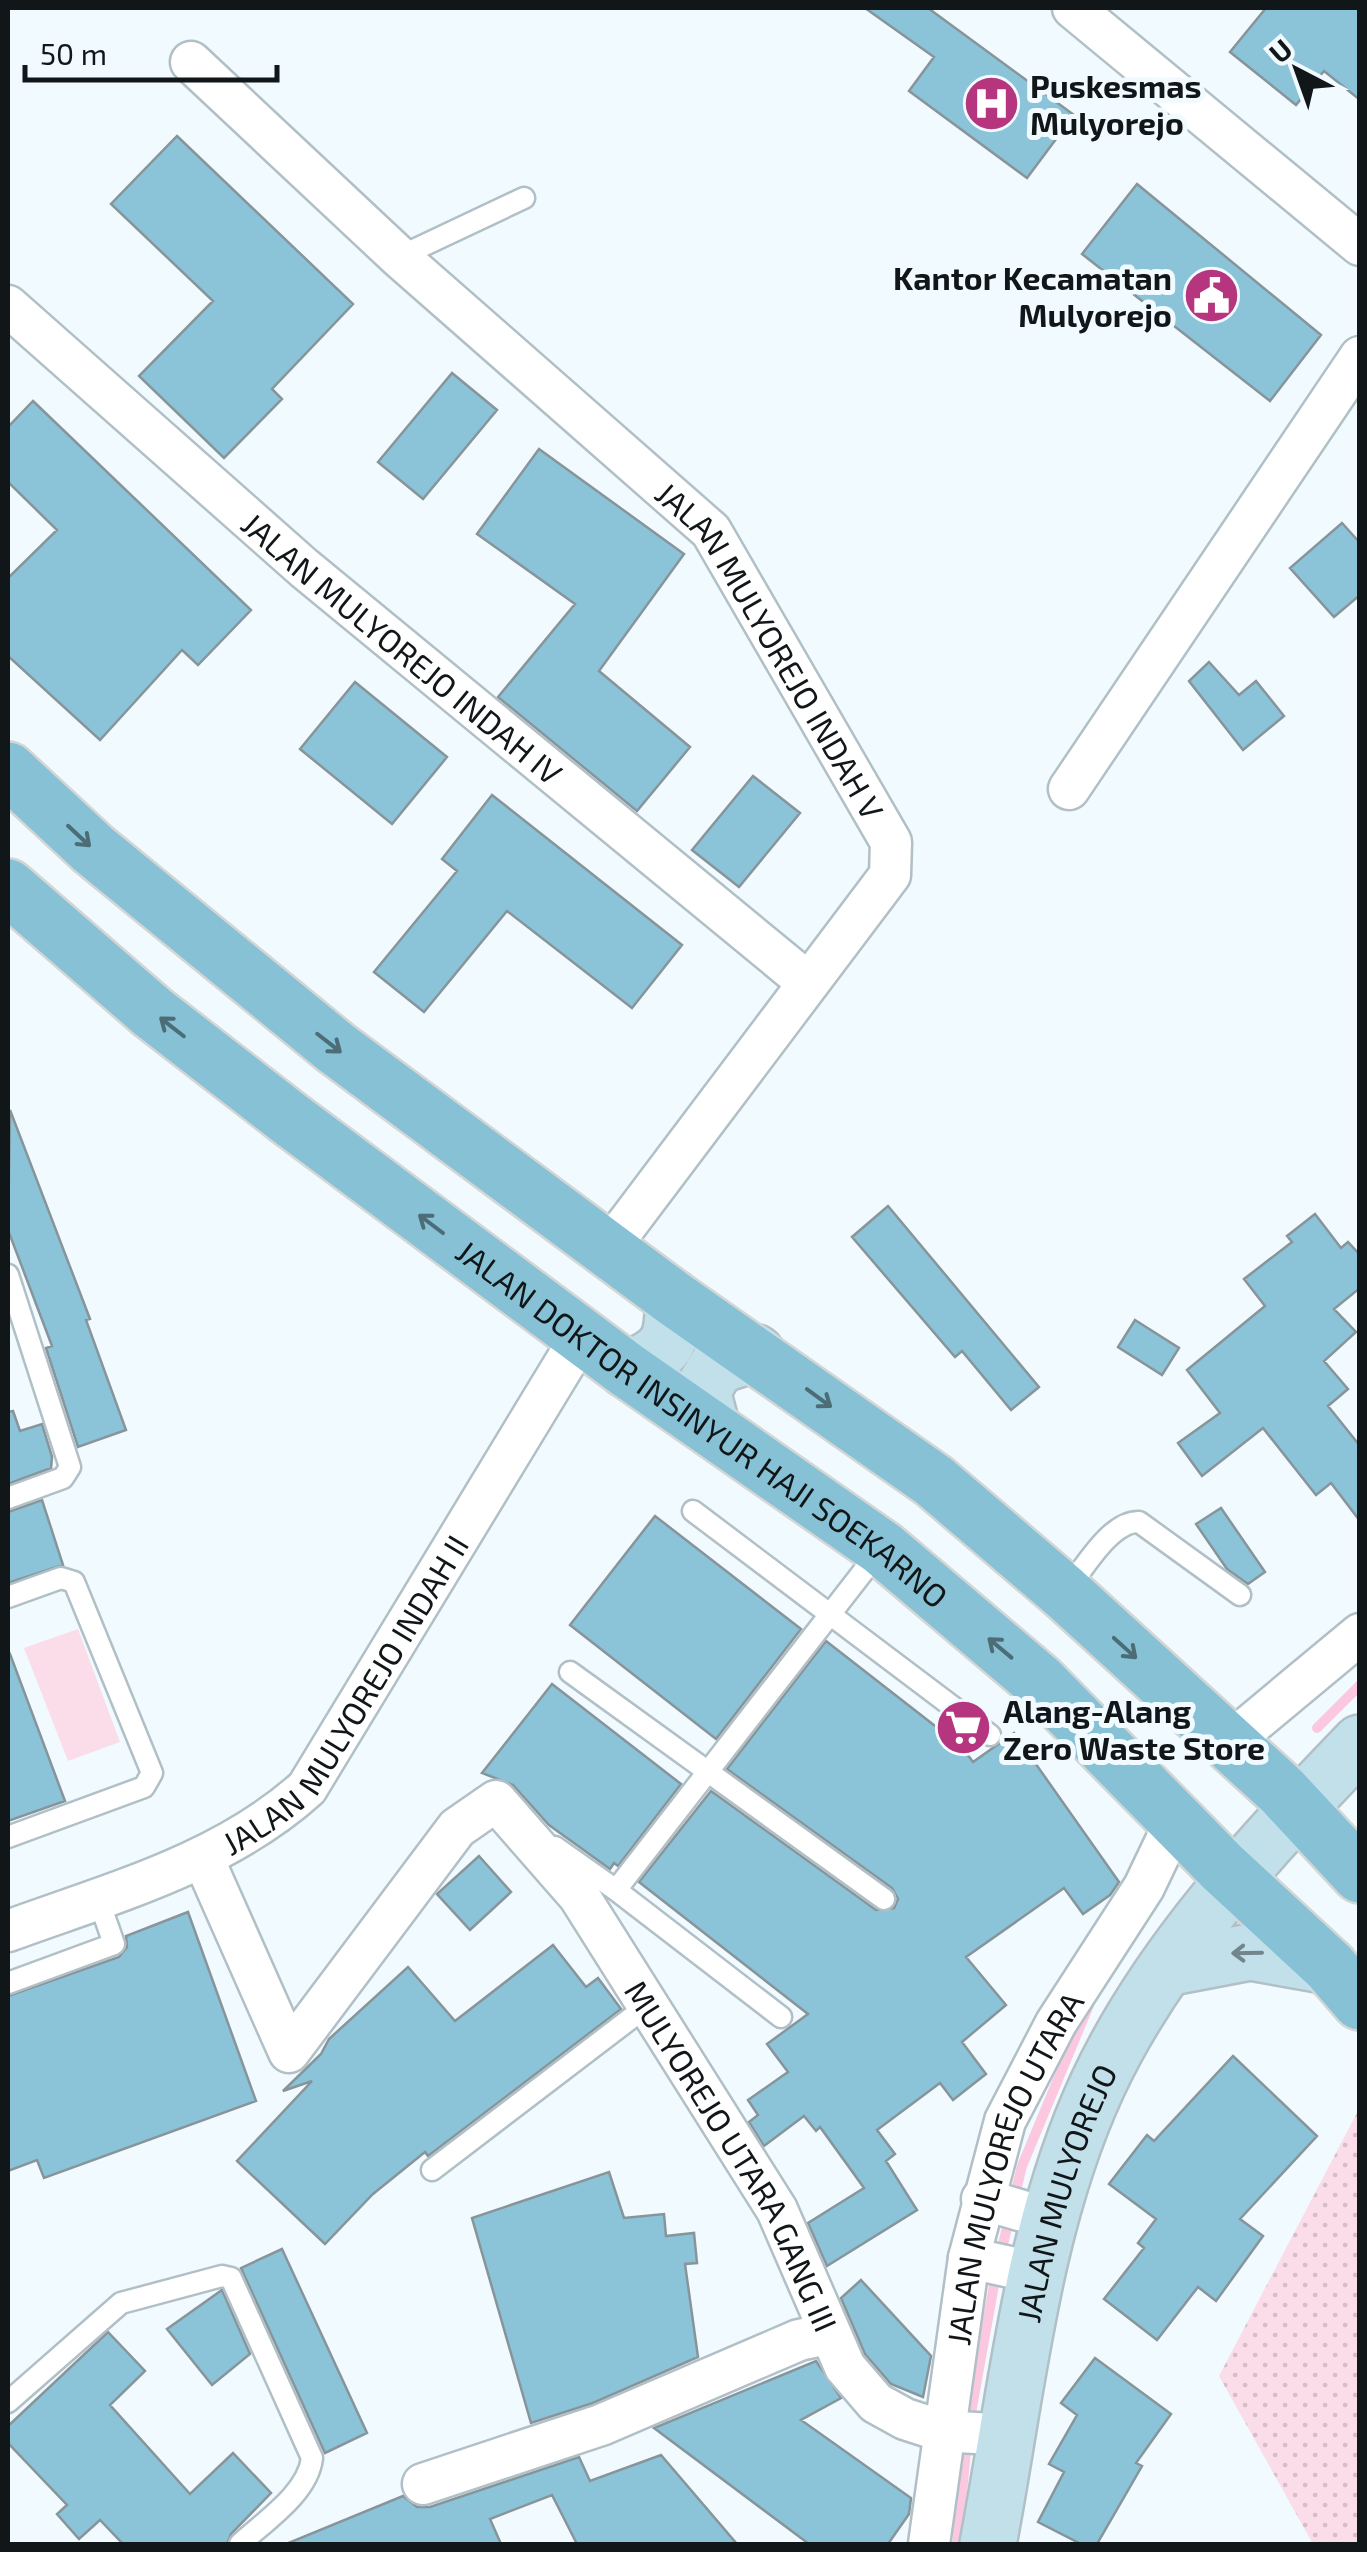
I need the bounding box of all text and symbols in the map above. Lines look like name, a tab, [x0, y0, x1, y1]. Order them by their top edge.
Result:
scale bar	[25, 20, 278, 82]
north arrow	[1247, 20, 1347, 120]
text: U	[1262, 31, 1298, 70]
text: 50 m	[40, 35, 107, 71]
place label: Puskesmas Mulyorejo	[1030, 66, 1202, 142]
hospital icon: Puskesmas Mulyorejo	[961, 73, 1021, 133]
place label: Kantor Kecamatan Mulyorejo	[893, 258, 1172, 334]
public building icon: Kantor Kecamatan Mulyorejo	[1181, 265, 1241, 325]
street label: JALAN MULYOREJO INDAH V	[649, 473, 892, 826]
street label: JALAN MULYOREJO INDAH IV	[235, 504, 570, 792]
one-way arrow	[66, 824, 91, 847]
one-way arrow	[159, 1017, 186, 1038]
one-way arrow	[316, 1032, 342, 1054]
one-way arrow	[418, 1213, 445, 1234]
street label: JALAN DOKTOR INSINYUR HAJI SOEKARNO	[450, 1231, 956, 1615]
one-way arrow	[805, 1388, 832, 1409]
street label: JALAN MULYOREJO INDAH II	[216, 1528, 475, 1862]
one-way arrow	[988, 1636, 1013, 1659]
one-way arrow	[1112, 1636, 1137, 1659]
place label: Alang-Alang Zero Waste Store	[1003, 1691, 1265, 1766]
supermarket icon: Alang-Alang Zero Waste Store	[934, 1698, 994, 1758]
one-way arrow	[1232, 1944, 1264, 1962]
street label: MULYOREJO UTARA GANG III	[618, 1973, 846, 2337]
street label: JALAN MULYOREJO UTARA	[939, 1988, 1097, 2354]
street label: JALAN MULYOREJO	[1013, 2060, 1129, 2328]

